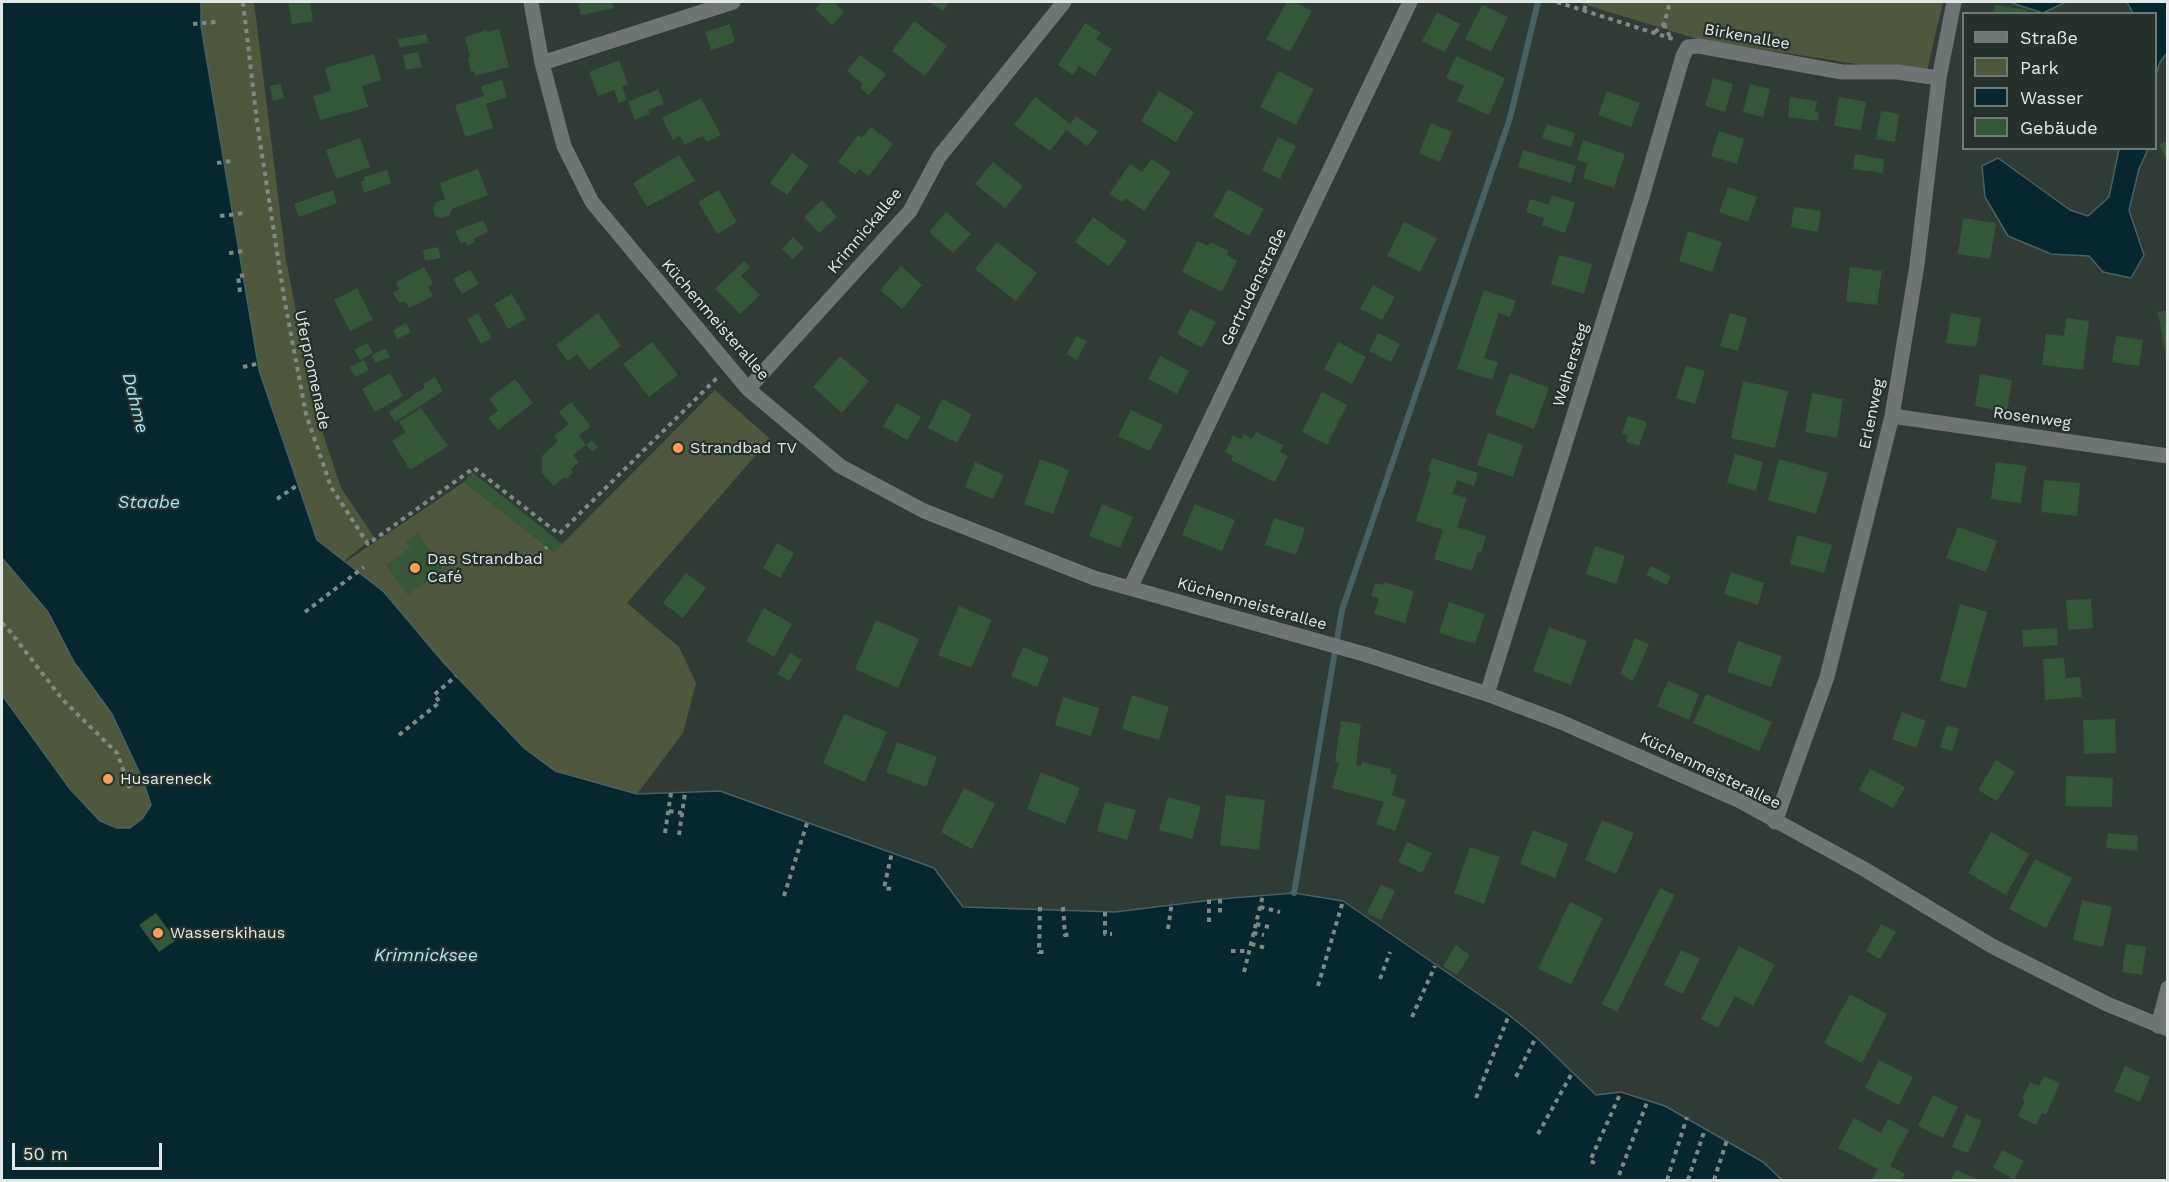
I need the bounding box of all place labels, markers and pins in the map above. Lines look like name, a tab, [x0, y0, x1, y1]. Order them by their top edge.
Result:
place label: Strandbad TV	[690, 438, 797, 458]
marker: Strandbad TV	[671, 441, 685, 455]
place label: Das Strandbad Café	[427, 549, 543, 587]
marker: Das Strandbad Café	[408, 561, 422, 575]
place label: Husareneck	[120, 769, 212, 789]
marker: Husareneck	[101, 772, 115, 786]
place label: Wasserskihaus	[170, 923, 285, 943]
marker: Wasserskihaus	[151, 926, 165, 940]

